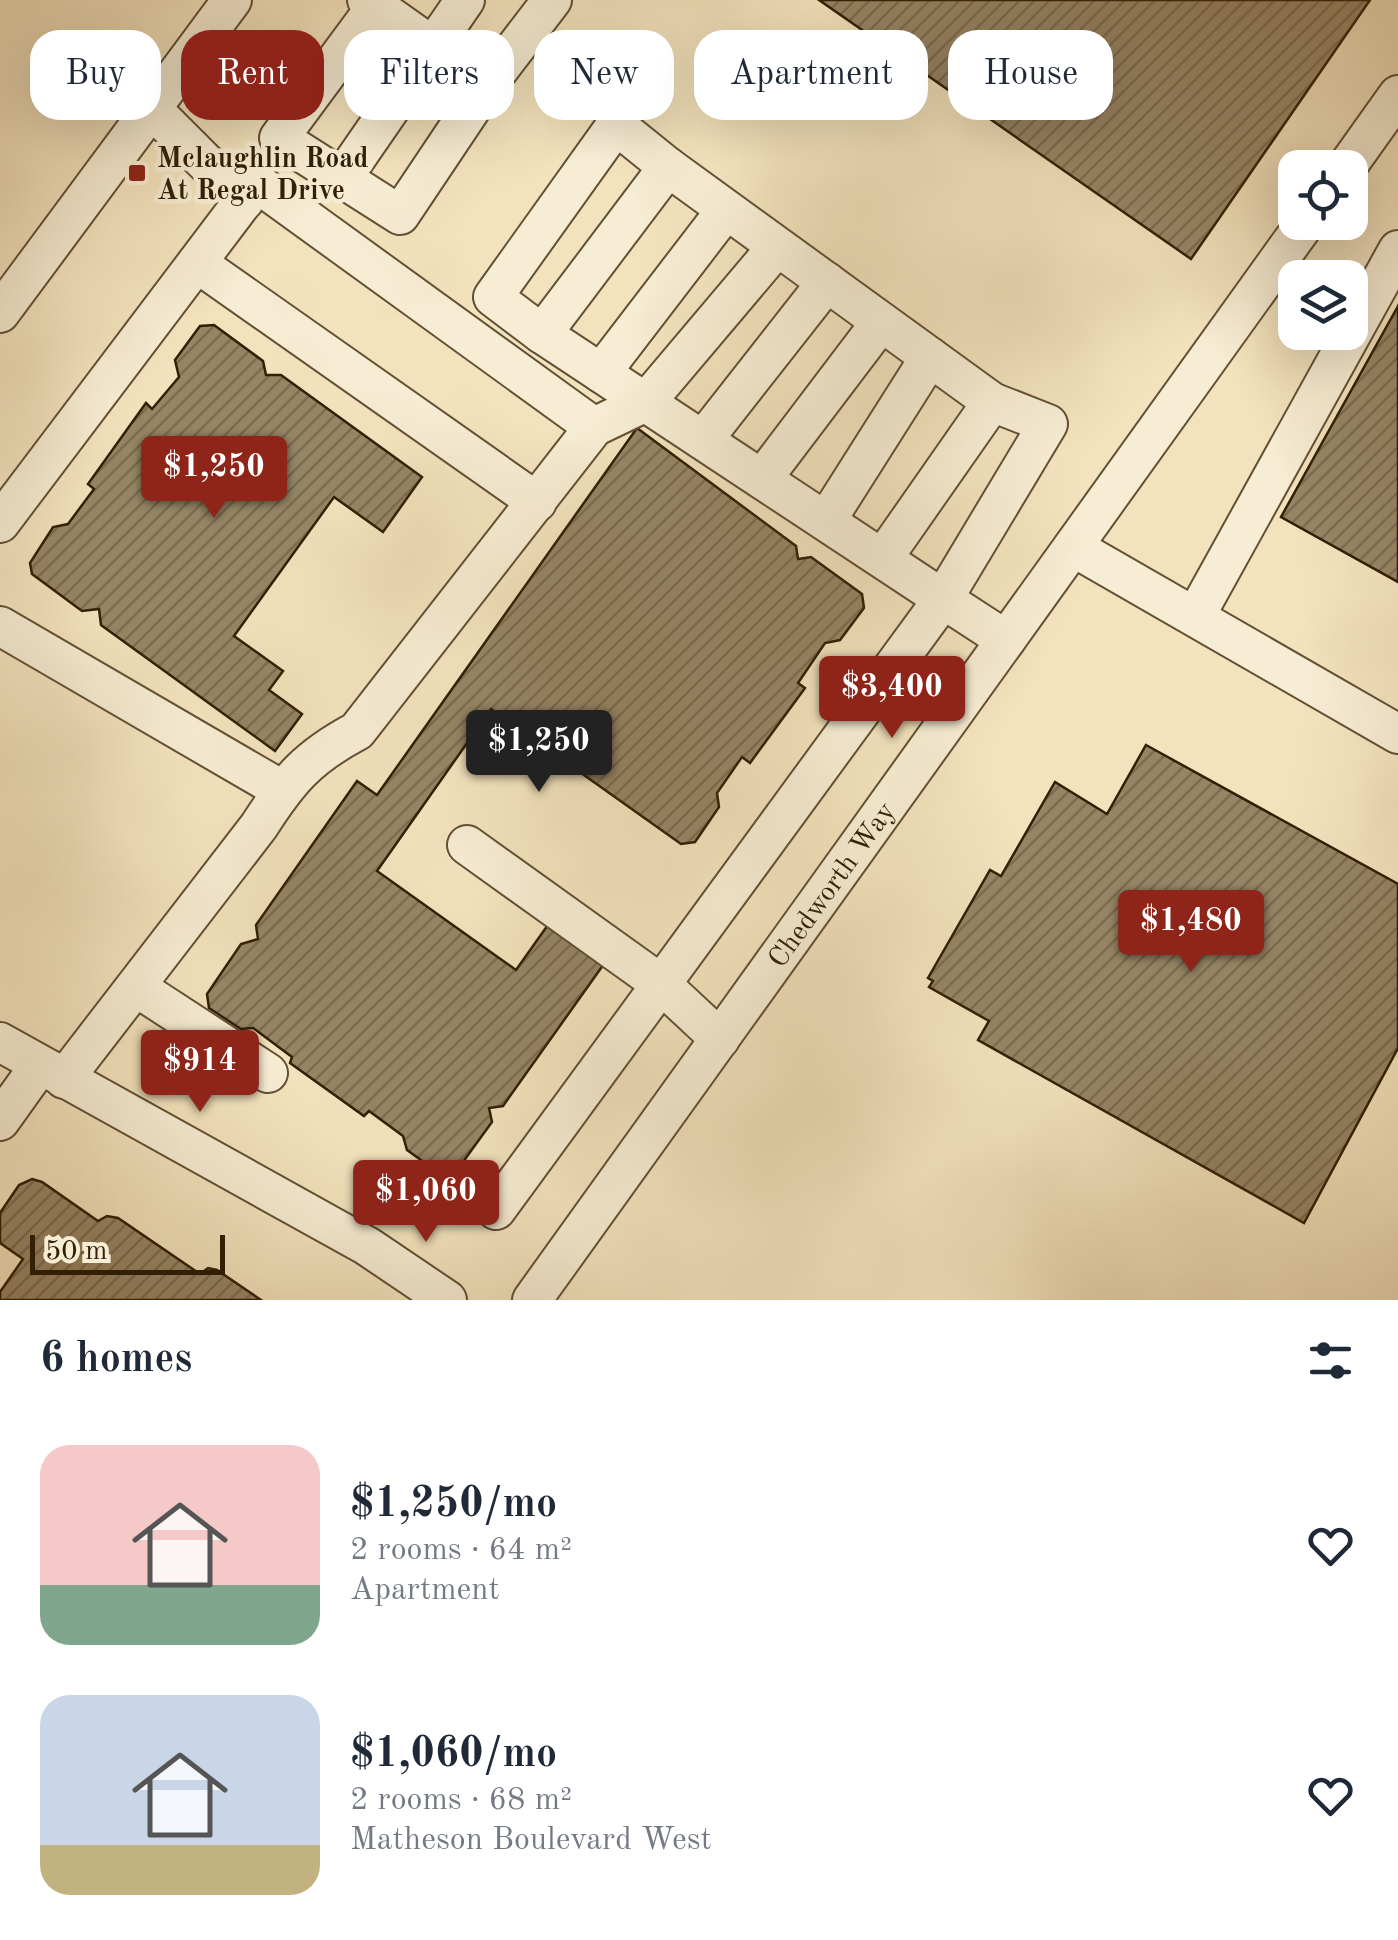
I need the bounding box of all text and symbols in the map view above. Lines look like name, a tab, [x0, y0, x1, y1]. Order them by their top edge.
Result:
chip: Buy	[30, 30, 161, 120]
chip: Rent	[181, 30, 324, 120]
chip: Filters	[344, 30, 514, 120]
chip: New	[534, 30, 674, 120]
chip: Apartment	[694, 30, 928, 120]
chip: House	[948, 30, 1113, 120]
place label: Mclaughlin Road At Regal Drive	[157, 146, 369, 206]
map controls	[1278, 150, 1368, 350]
button: locate	[1278, 150, 1368, 240]
marker: Mclaughlin Road At Regal Drive	[126, 162, 148, 184]
button: layers	[1278, 260, 1368, 350]
pin: $1,250	[133, 436, 295, 521]
text: $1,250	[163, 452, 265, 484]
pin: $3,400	[811, 656, 973, 741]
text: $3,400	[841, 672, 943, 704]
pin: $1,250	[458, 710, 620, 795]
text: $1,250	[488, 726, 590, 758]
street label: Chedworth Way	[765, 798, 902, 974]
pin: $1,480	[1110, 890, 1272, 975]
text: $1,480	[1140, 906, 1242, 938]
pin: $914	[141, 1030, 259, 1115]
text: $914	[163, 1046, 237, 1078]
pin: $1,060	[345, 1160, 507, 1245]
text: $1,060	[375, 1176, 477, 1208]
scale bar	[30, 1230, 225, 1274]
text: 50 m	[45, 1238, 108, 1266]
icon: filters	[1303, 1333, 1358, 1388]
text: 6 homes	[40, 1339, 192, 1381]
text: $1,250/mo	[350, 1484, 557, 1526]
icon: home	[120, 1485, 240, 1605]
icon: heart	[1303, 1518, 1358, 1573]
text: 2 rooms · 64 m²	[350, 1535, 572, 1567]
text: Apartment	[350, 1575, 500, 1607]
text: $1,060/mo	[350, 1734, 557, 1776]
icon: home	[120, 1735, 240, 1855]
icon: heart	[1303, 1768, 1358, 1823]
text: 2 rooms · 68 m²	[350, 1785, 572, 1817]
text: Matheson Boulevard West	[350, 1825, 712, 1857]

